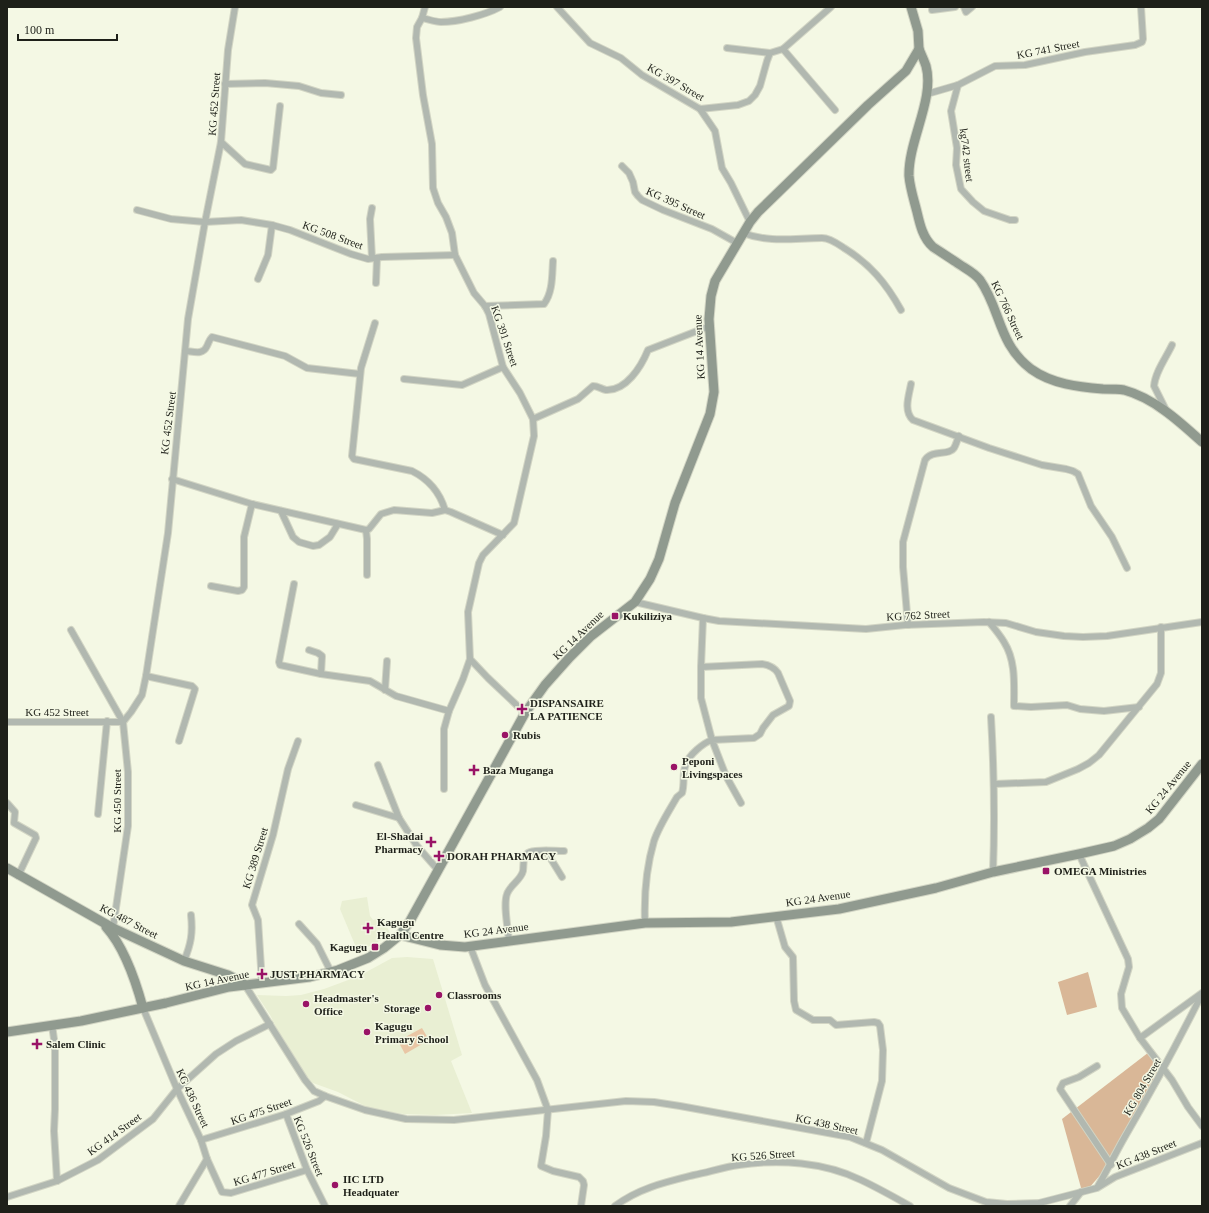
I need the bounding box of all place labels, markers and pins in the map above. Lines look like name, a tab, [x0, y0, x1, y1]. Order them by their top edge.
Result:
place label: Kukiliziya	[623, 610, 672, 622]
marker: Kukiliziya	[610, 611, 620, 621]
place label: DISPANSAIRE LA PATIENCE	[530, 697, 604, 722]
marker: DISPANSAIRE LA PATIENCE	[517, 704, 527, 714]
place label: Rubis	[513, 729, 541, 741]
marker: Rubis	[500, 730, 510, 740]
place label: Peponi Livingspaces	[682, 755, 743, 780]
marker: Peponi Livingspaces	[669, 762, 679, 772]
marker: Baza Muganga	[468, 764, 480, 776]
place label: Baza Muganga	[483, 764, 554, 776]
place label: El-Shadai Pharmacy	[375, 830, 423, 855]
marker: El-Shadai Pharmacy	[426, 837, 436, 847]
place label: DORAH PHARMACY	[447, 850, 556, 862]
marker: DORAH PHARMACY	[434, 851, 444, 861]
place label: OMEGA Ministries	[1054, 865, 1147, 877]
marker: OMEGA Ministries	[1041, 866, 1051, 876]
place label: Kagugu Health Centre	[377, 916, 444, 941]
marker: Kagugu Health Centre	[362, 922, 374, 934]
place label: Kagugu	[330, 941, 367, 953]
marker: Kagugu	[370, 942, 380, 952]
place label: JUST PHARMACY	[270, 968, 365, 980]
marker: JUST PHARMACY	[257, 969, 267, 979]
place label: Classrooms	[447, 989, 502, 1001]
marker: Classrooms	[434, 990, 444, 1000]
place label: Headmaster's Office	[314, 992, 379, 1017]
marker: Headmaster's Office	[301, 999, 311, 1009]
place label: Storage	[384, 1002, 420, 1014]
marker: Storage	[423, 1003, 433, 1013]
place label: Kagugu Primary School	[375, 1020, 449, 1045]
marker: Kagugu Primary School	[362, 1027, 372, 1037]
marker: Salem Clinic	[31, 1038, 43, 1050]
place label: Salem Clinic	[46, 1038, 106, 1050]
place label: IIC LTD Headquater	[343, 1173, 399, 1198]
marker: IIC LTD Headquater	[330, 1180, 340, 1190]

